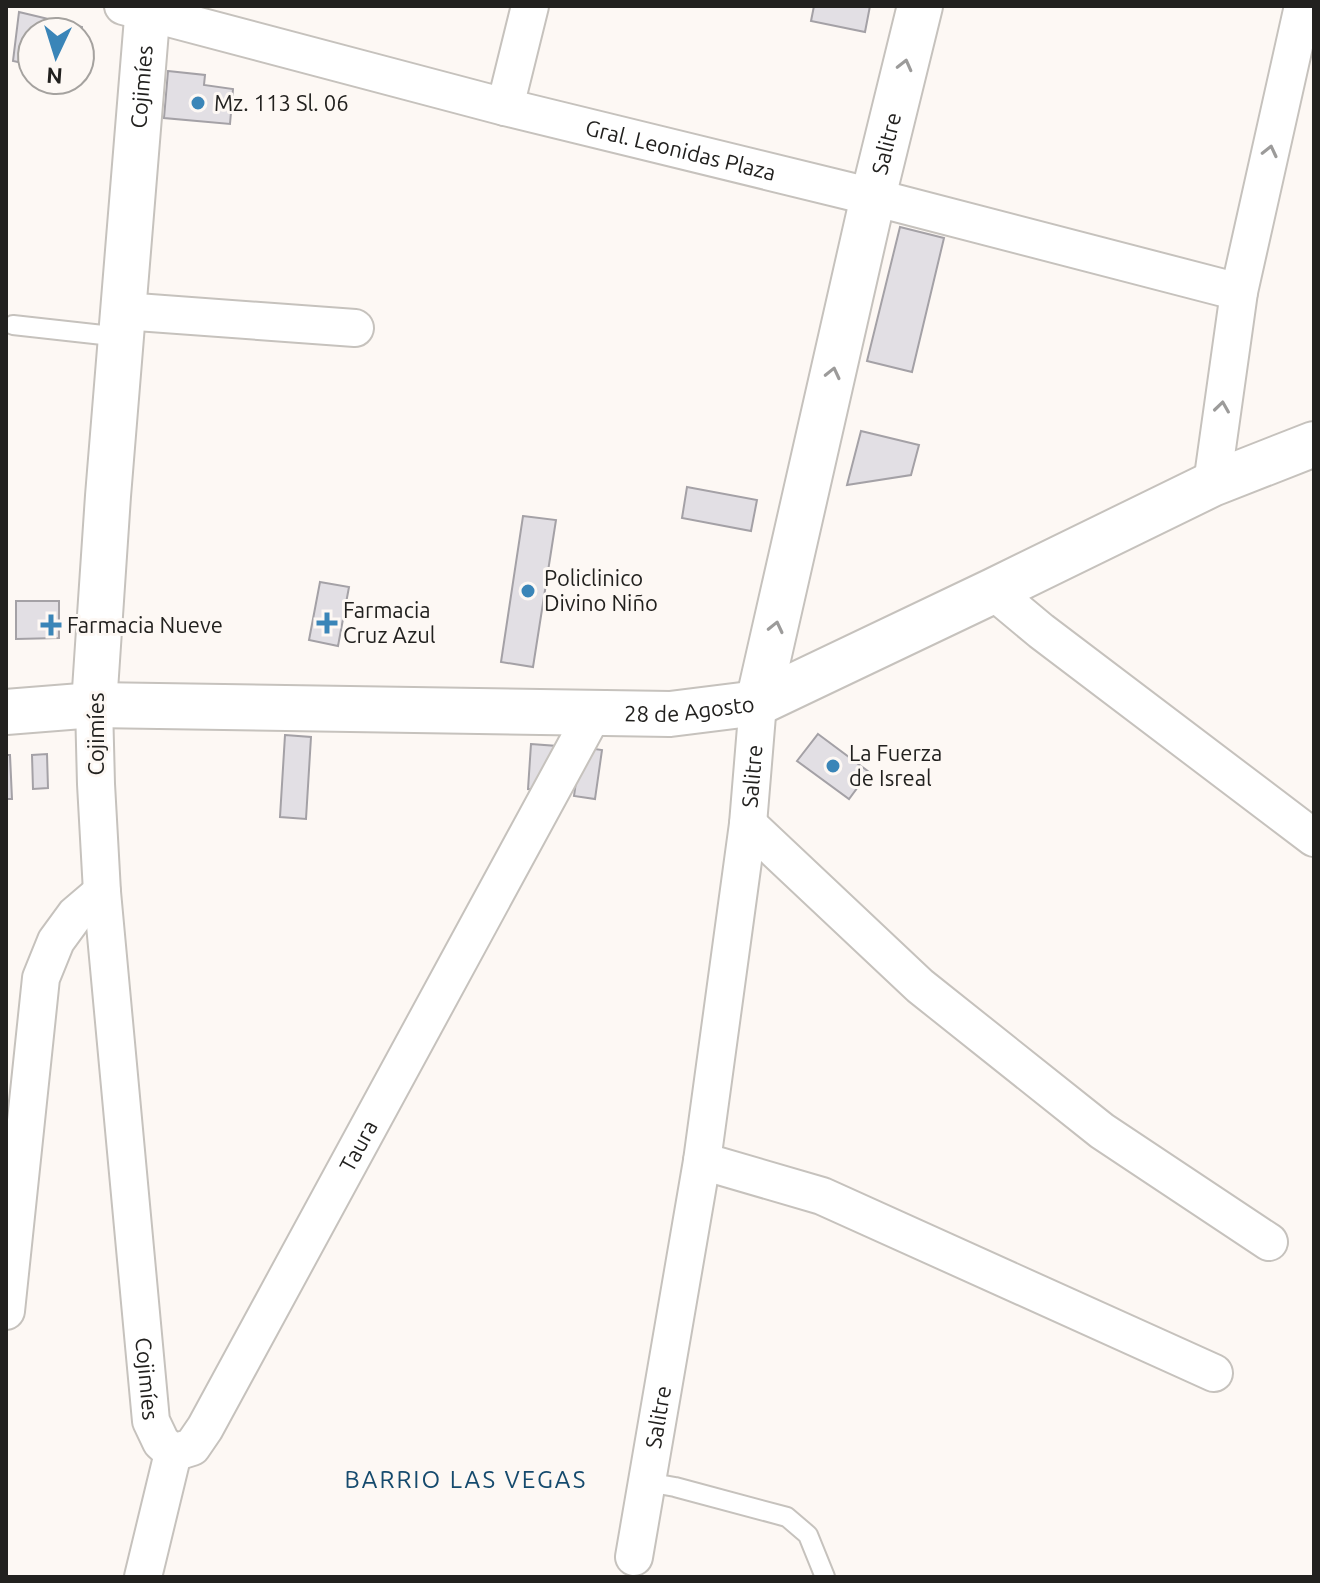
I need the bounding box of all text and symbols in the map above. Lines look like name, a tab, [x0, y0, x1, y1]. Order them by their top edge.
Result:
north arrow	[16, 16, 96, 96]
street label: Cojimíes	[125, 44, 157, 129]
one-way arrow	[896, 59, 913, 73]
text: N	[46, 63, 64, 89]
place label: Mz. 113 Sl. 06	[214, 90, 349, 115]
marker: Mz. 113 Sl. 06	[189, 94, 207, 112]
street label: Salitre	[866, 110, 905, 177]
street label: Gral. Leonidas Plaza	[583, 114, 779, 185]
one-way arrow	[1261, 145, 1278, 159]
one-way arrow	[824, 367, 841, 380]
one-way arrow	[1213, 400, 1230, 413]
place label: Policlinico Divino Niño	[544, 565, 658, 615]
marker: Policlinico Divino Niño	[519, 582, 537, 600]
place label: Farmacia Cruz Azul	[343, 597, 436, 647]
place label: Farmacia Nueve	[67, 612, 223, 637]
marker: Farmacia Cruz Azul	[318, 614, 336, 632]
marker: Farmacia Nueve	[42, 616, 60, 634]
one-way arrow	[767, 620, 784, 634]
street label: 28 de Agosto	[624, 691, 756, 726]
street label: Cojimíes	[83, 692, 108, 776]
place label: La Fuerza de Isreal	[849, 740, 942, 790]
street label: Salitre	[736, 744, 767, 809]
marker: La Fuerza de Isreal	[824, 757, 842, 775]
street label: Taura	[334, 1116, 382, 1176]
street label: Cojimíes	[131, 1336, 164, 1421]
street label: Salitre	[640, 1384, 675, 1450]
district label: BARRIO LAS VEGAS	[345, 1466, 587, 1493]

